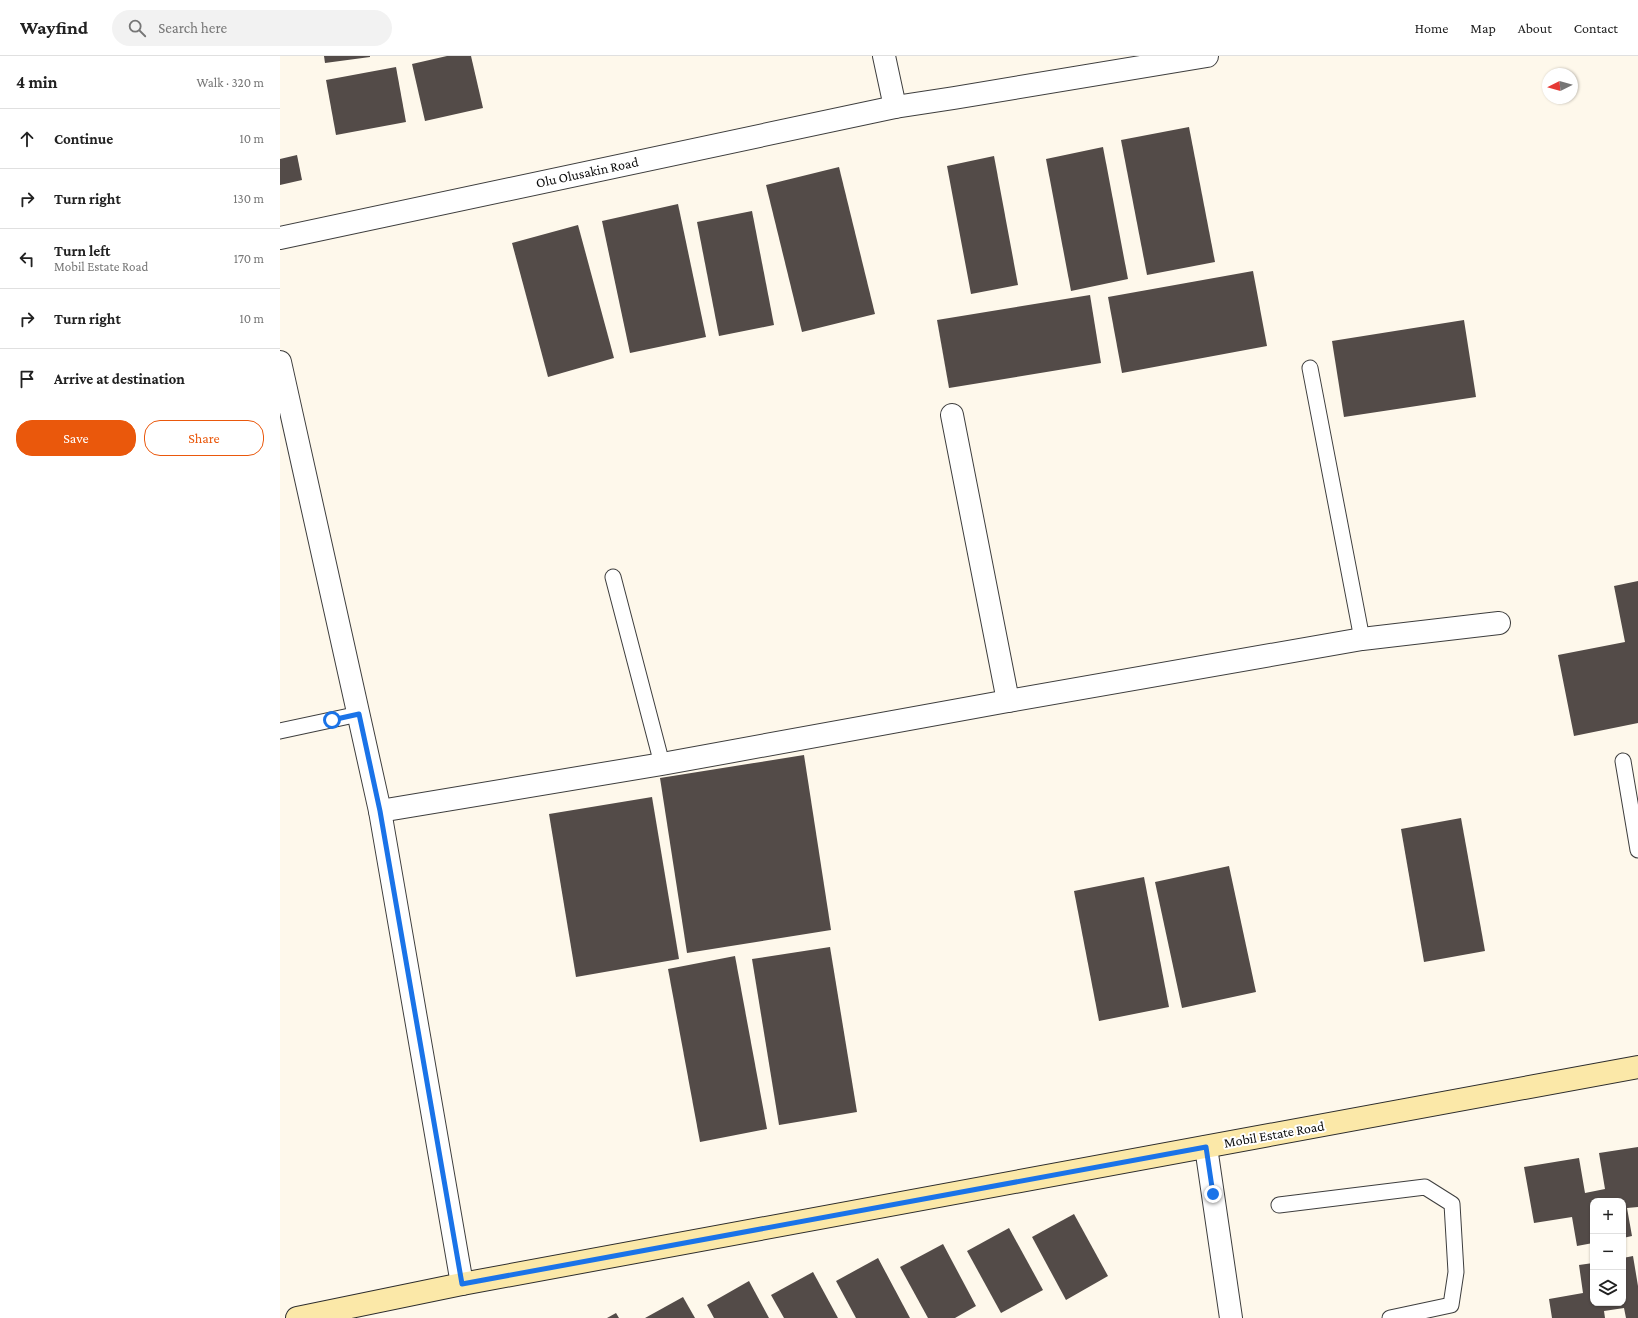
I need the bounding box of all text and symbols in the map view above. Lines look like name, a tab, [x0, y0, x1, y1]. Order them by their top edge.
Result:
search box	[112, 10, 392, 46]
text: Wayfind	[20, 17, 88, 38]
icon: search	[126, 17, 148, 39]
text: Search here	[158, 20, 227, 36]
text: Home	[1415, 20, 1448, 36]
text: Map	[1470, 20, 1496, 36]
text: About	[1518, 20, 1552, 36]
text: Contact	[1574, 20, 1618, 36]
north arrow	[1542, 68, 1578, 104]
text: 4 min	[16, 73, 58, 92]
text: Walk · 320 m	[196, 75, 264, 90]
icon: ahead	[16, 128, 38, 150]
text: Continue	[54, 131, 113, 147]
text: 10 m	[239, 131, 264, 146]
street label: Olu Olusakin Road	[534, 153, 640, 191]
icon: right	[16, 188, 38, 210]
text: Turn right	[54, 191, 121, 207]
text: 130 m	[233, 191, 264, 206]
text: Turn left	[54, 243, 110, 259]
icon: left	[16, 248, 38, 270]
text: 170 m	[234, 251, 264, 266]
text: Mobil Estate Road	[54, 259, 148, 274]
icon: right	[16, 308, 38, 330]
text: Turn right	[54, 311, 121, 327]
text: 10 m	[239, 311, 264, 326]
icon: arrive	[16, 368, 38, 390]
text: Arrive at destination	[54, 371, 185, 387]
button: Save	[16, 420, 136, 456]
button: Share	[144, 420, 264, 456]
route start	[323, 711, 341, 729]
street label: Mobil Estate Road	[1223, 1117, 1326, 1151]
route end	[1204, 1185, 1222, 1203]
map controls	[1590, 1198, 1626, 1306]
button: +	[1590, 1198, 1626, 1234]
button: −	[1590, 1234, 1626, 1270]
button: layers	[1590, 1270, 1626, 1306]

